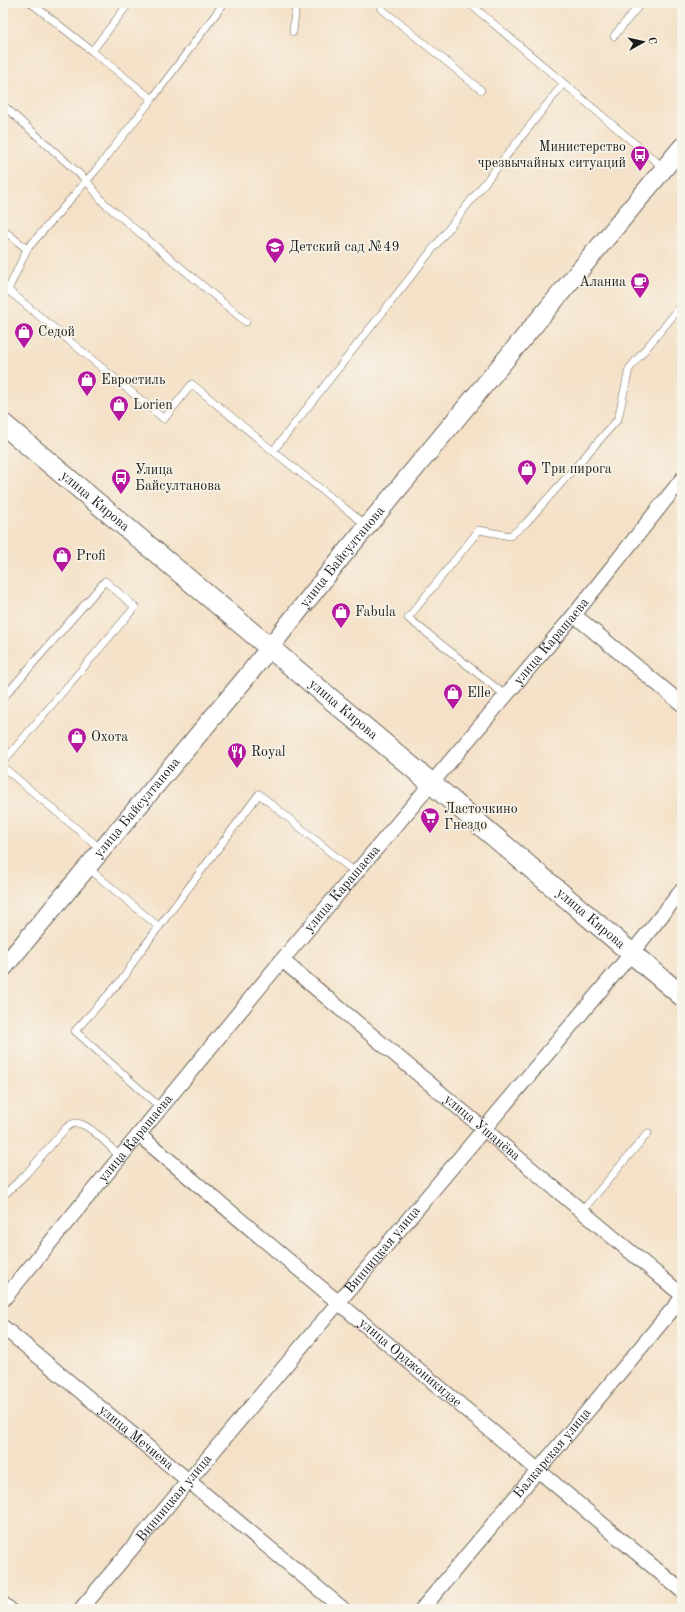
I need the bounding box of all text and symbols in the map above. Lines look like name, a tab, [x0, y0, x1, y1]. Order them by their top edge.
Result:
north arrow	[623, 22, 663, 62]
text: С	[645, 36, 657, 45]
place label: Министерство чрезвычайных ситуаций	[478, 140, 626, 170]
bus stop icon: Министерство чрезвычайных ситуаций	[629, 144, 651, 172]
school or university icon: Детский сад №49	[264, 236, 286, 264]
place label: Детский сад №49	[289, 240, 400, 254]
cafe icon: Аланиа	[629, 271, 651, 299]
place label: Аланиа	[579, 275, 626, 289]
shop icon: Седой	[13, 321, 35, 349]
place label: Седой	[38, 325, 75, 339]
shop icon: Евростиль	[76, 369, 98, 397]
place label: Евростиль	[101, 373, 166, 387]
shop icon: Lorien	[108, 394, 130, 422]
place label: Lorien	[133, 398, 173, 412]
shop icon: Три пирога	[516, 458, 538, 486]
place label: Три пирога	[541, 462, 612, 476]
place label: Улица Байсултанова	[135, 463, 221, 493]
bus stop icon: Улица Байсултанова	[110, 467, 132, 495]
street label: улица Кирова	[58, 468, 132, 534]
street label: улица Байсултанова	[297, 504, 387, 610]
shop icon: Profi	[51, 545, 73, 573]
place label: Profi	[76, 549, 106, 563]
street label: улица Карашаева	[511, 595, 592, 688]
shop icon: Fabula	[330, 601, 352, 629]
place label: Fabula	[355, 605, 396, 619]
street label: улица Кирова	[306, 677, 380, 742]
shop icon: Elle	[442, 682, 464, 710]
place label: Elle	[467, 686, 491, 700]
shop icon: Охота	[66, 726, 88, 754]
place label: Охота	[91, 730, 128, 744]
restaurant icon: Royal	[226, 741, 248, 769]
place label: Royal	[251, 745, 286, 759]
street label: улица Байсултанова	[91, 755, 183, 860]
place label: Ласточкино Гнездо	[444, 802, 518, 832]
supermarket icon: Ласточкино Гнездо	[419, 806, 441, 834]
street label: улица Карашаева	[302, 843, 383, 935]
street label: улица Кирова	[554, 886, 628, 951]
street label: улица Карашаева	[96, 1092, 176, 1185]
street label: улица Ушанёва	[441, 1092, 523, 1163]
street label: Винницкая улица	[342, 1204, 423, 1296]
street label: улица Орджоникидзе	[356, 1316, 464, 1410]
street label: улица Мечиева	[96, 1402, 176, 1472]
street label: Балкарская улица	[511, 1406, 594, 1501]
street label: Винницкая улица	[134, 1452, 215, 1544]

